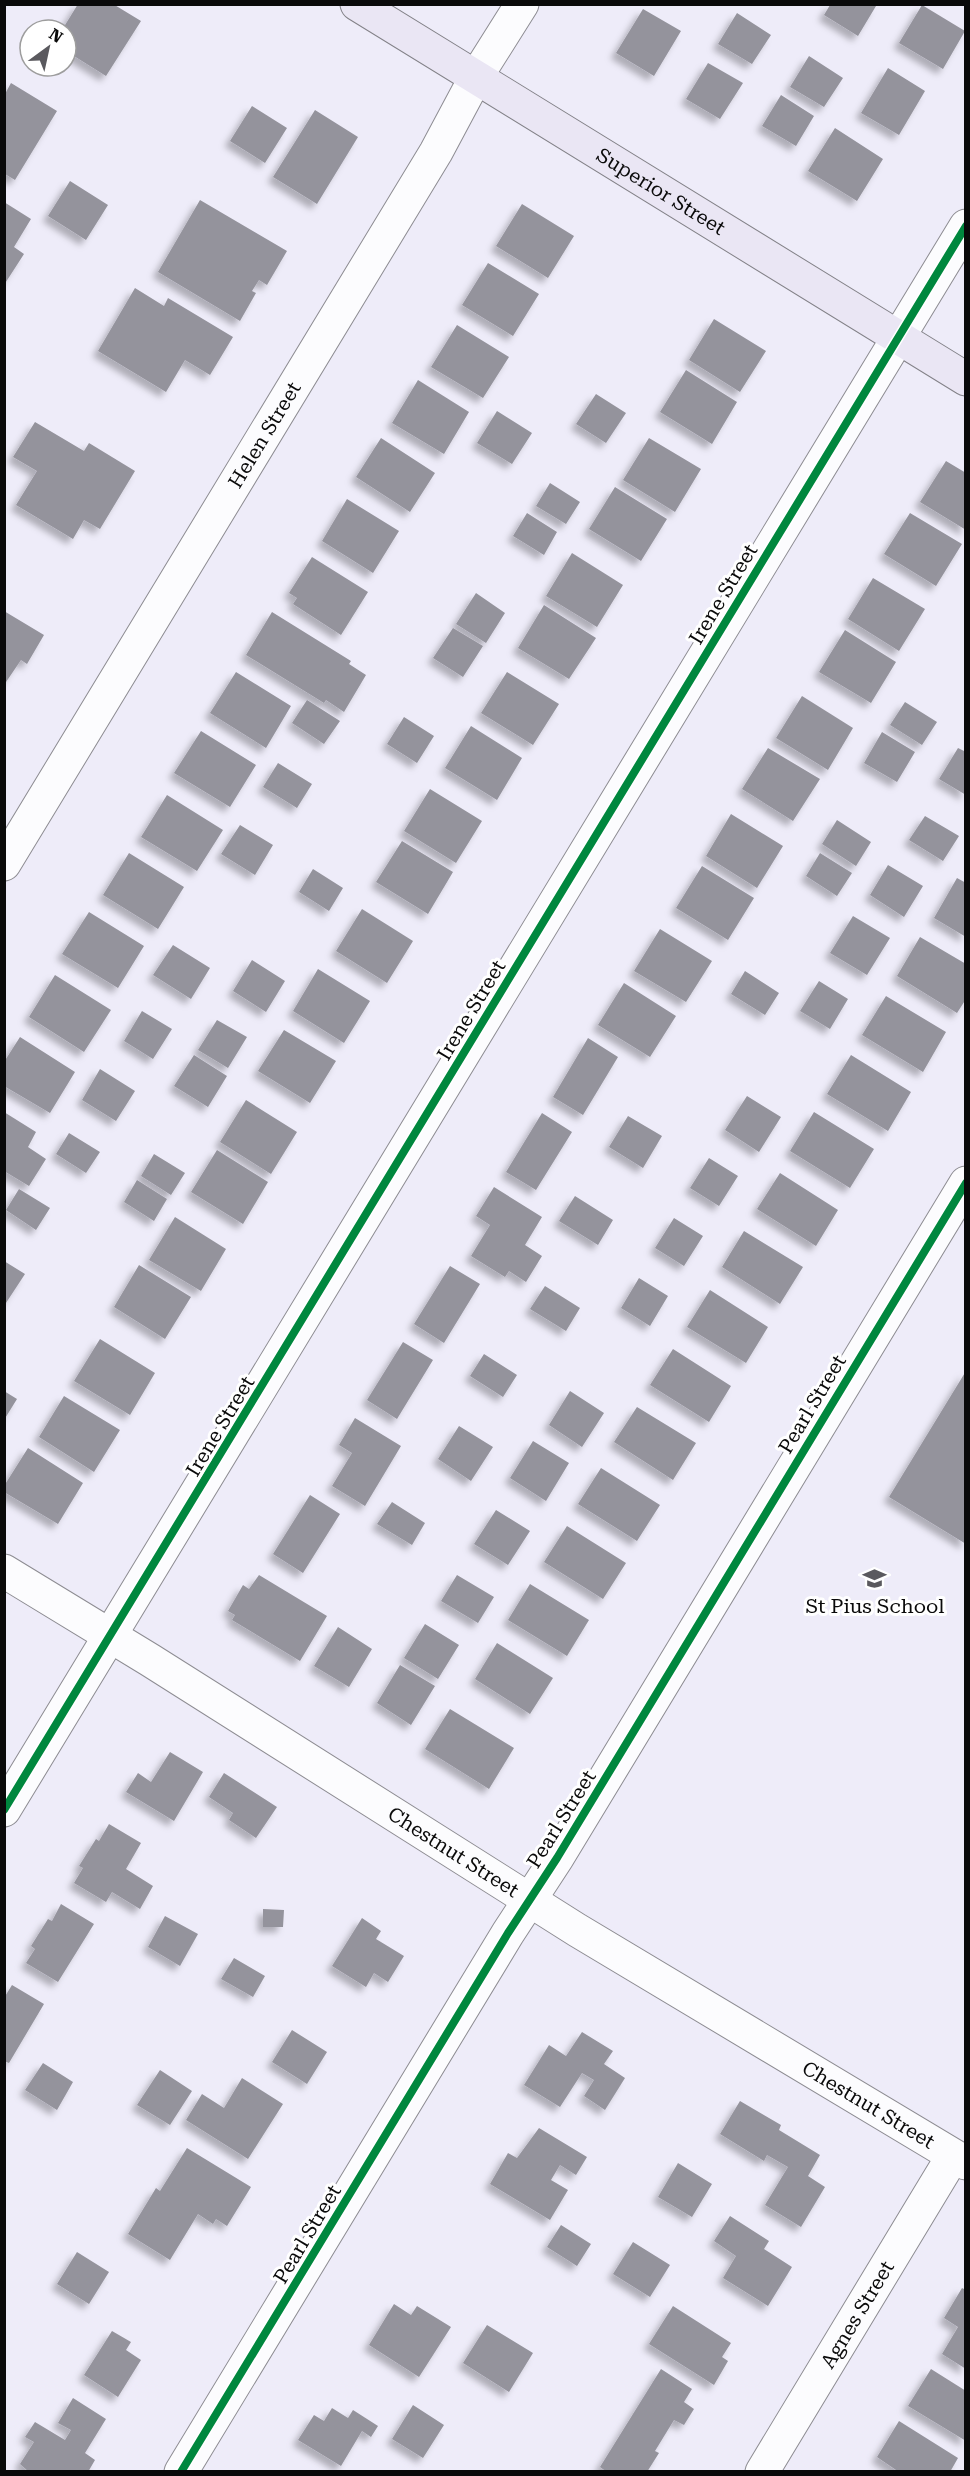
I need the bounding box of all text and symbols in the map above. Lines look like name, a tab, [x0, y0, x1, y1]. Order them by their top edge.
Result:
north arrow	[18, 18, 78, 78]
text: N	[46, 25, 66, 47]
street label: Superior Street	[592, 143, 730, 240]
street label: Helen Street	[223, 377, 306, 492]
street label: Irene Street	[684, 539, 763, 649]
street label: Irene Street	[432, 955, 511, 1065]
street label: Pearl Street	[773, 1350, 851, 1458]
street label: Irene Street	[181, 1371, 260, 1481]
school or university icon: St Pius School	[862, 1566, 888, 1592]
place label: St Pius School	[806, 1594, 944, 1618]
street label: Pearl Street	[521, 1765, 601, 1872]
street label: Chestnut Street	[383, 1802, 524, 1902]
street label: Chestnut Street	[798, 2056, 940, 2154]
street label: Pearl Street	[268, 2180, 346, 2288]
street label: Agnes Street	[816, 2256, 899, 2373]

